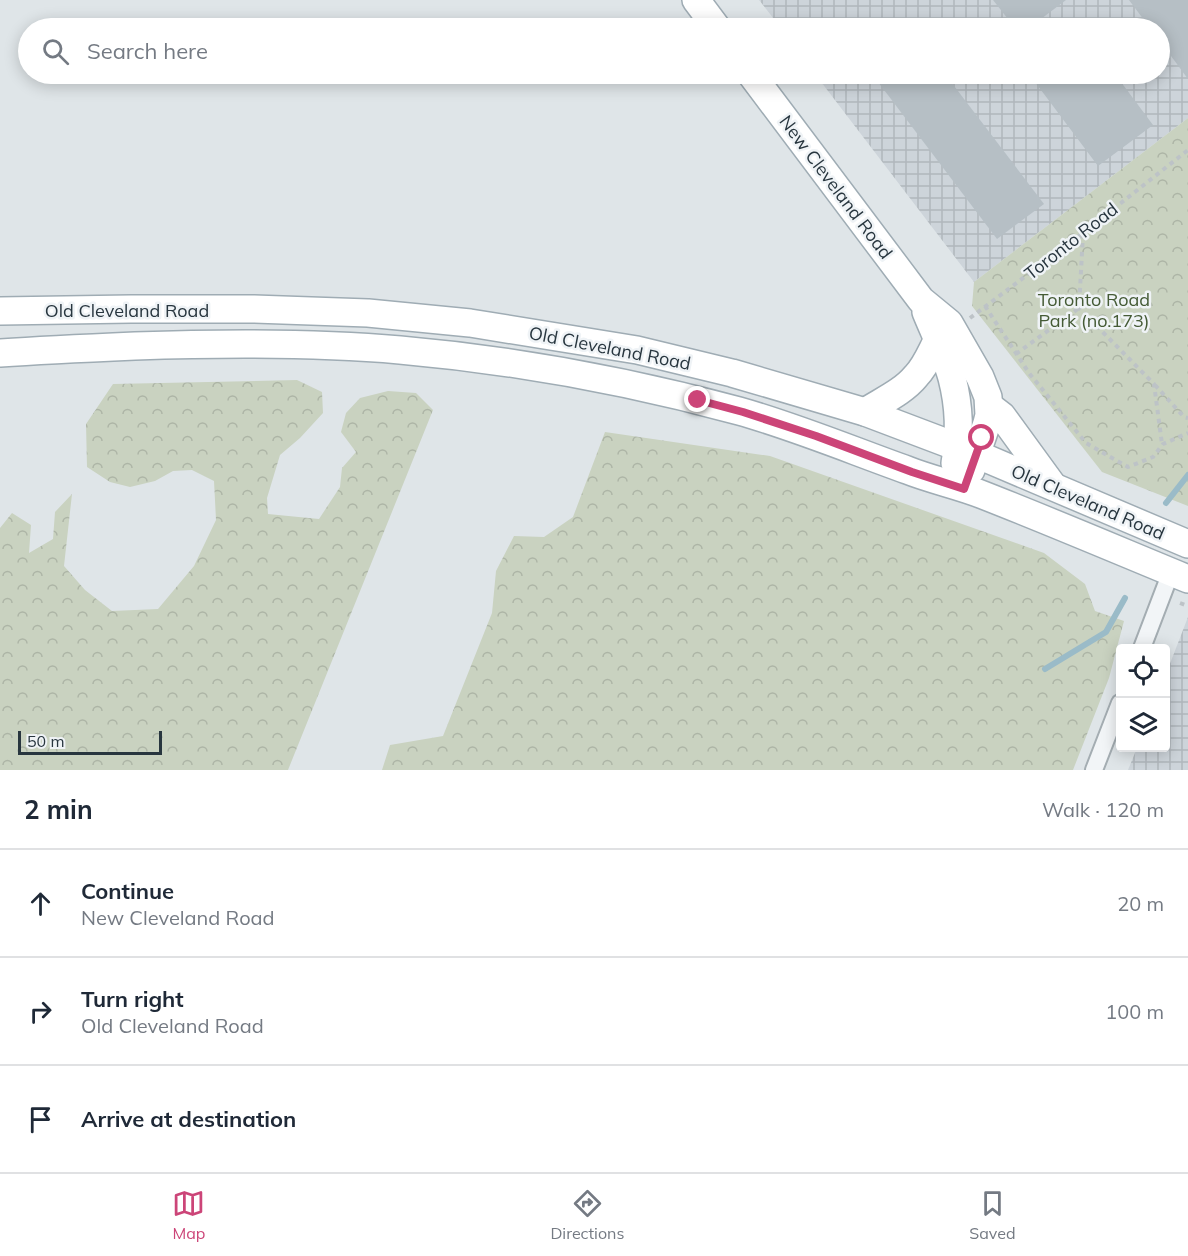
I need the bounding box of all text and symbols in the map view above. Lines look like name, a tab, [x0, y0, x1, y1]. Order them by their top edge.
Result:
search box	[18, 18, 1170, 84]
icon: search	[39, 35, 72, 68]
text: Search here	[87, 37, 208, 65]
street label: New Cleveland Road	[774, 111, 898, 263]
street label: Toronto Road	[1020, 197, 1122, 285]
park label: Toronto Road Park (no.173)	[1038, 288, 1150, 332]
street label: Old Cleveland Road	[45, 299, 209, 322]
street label: Old Cleveland Road	[527, 321, 693, 375]
route end	[684, 386, 710, 412]
route start	[968, 424, 994, 450]
street label: Old Cleveland Road	[1008, 459, 1168, 545]
map controls	[1116, 644, 1170, 752]
button: locate	[1116, 644, 1170, 698]
button: layers	[1116, 698, 1170, 752]
scale bar	[18, 728, 162, 756]
text: 50 m	[27, 731, 64, 751]
text: 2 min	[24, 793, 93, 826]
text: Walk · 120 m	[1042, 797, 1164, 822]
text: Continue	[81, 877, 174, 905]
icon: ahead	[24, 887, 57, 920]
text: 20 m	[1117, 891, 1164, 916]
text: New Cleveland Road	[81, 905, 275, 930]
text: Turn right	[81, 985, 184, 1013]
icon: right	[24, 995, 57, 1028]
text: 100 m	[1105, 999, 1164, 1024]
text: Old Cleveland Road	[81, 1013, 264, 1038]
icon: arrive	[24, 1103, 57, 1136]
text: Arrive at destination	[81, 1105, 296, 1133]
tab: Map	[172, 1187, 205, 1243]
tab: Directions	[550, 1187, 624, 1243]
tab: Saved	[969, 1187, 1016, 1243]

